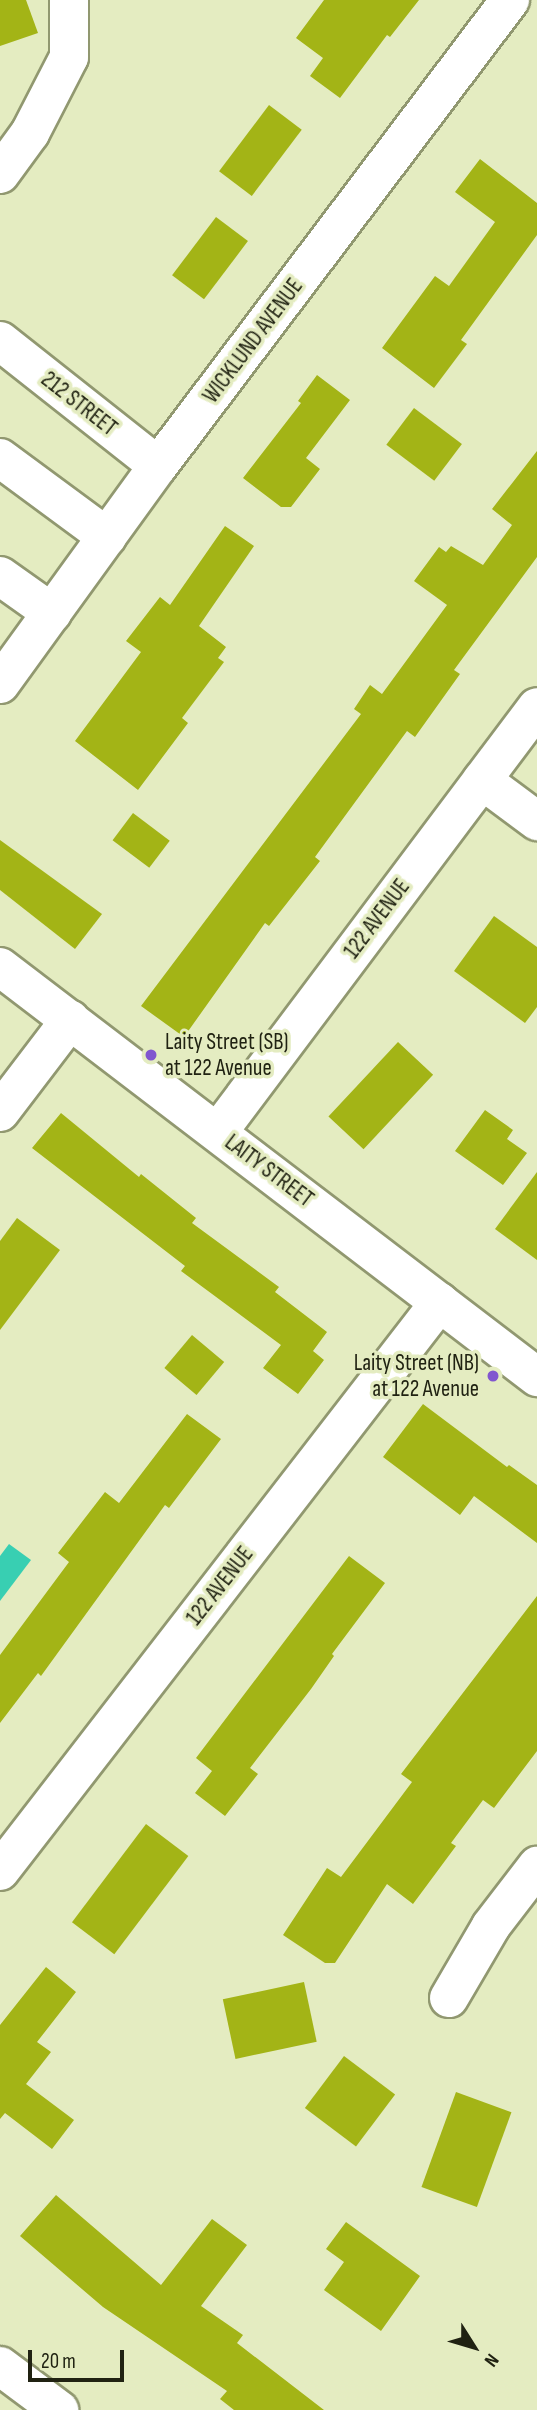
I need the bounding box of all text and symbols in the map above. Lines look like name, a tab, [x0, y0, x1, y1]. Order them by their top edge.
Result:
street label: WICKLUND AVENUE	[197, 273, 309, 409]
street label: 212 STREET	[35, 366, 123, 442]
street label: 122 AVENUE	[338, 874, 416, 964]
place label: Laity Street (SB) at 122 Avenue	[165, 1028, 288, 1082]
marker: Laity Street (SB) at 122 Avenue	[143, 1047, 159, 1063]
street label: LAITY STREET	[219, 1129, 319, 1213]
place label: Laity Street (NB) at 122 Avenue	[354, 1349, 479, 1403]
marker: Laity Street (NB) at 122 Avenue	[485, 1368, 501, 1384]
street label: 122 AVENUE	[181, 1541, 259, 1631]
north arrow	[439, 2312, 509, 2382]
scale bar	[32, 2336, 128, 2380]
text: 20 m	[41, 2349, 76, 2374]
text: N	[479, 2349, 503, 2371]

